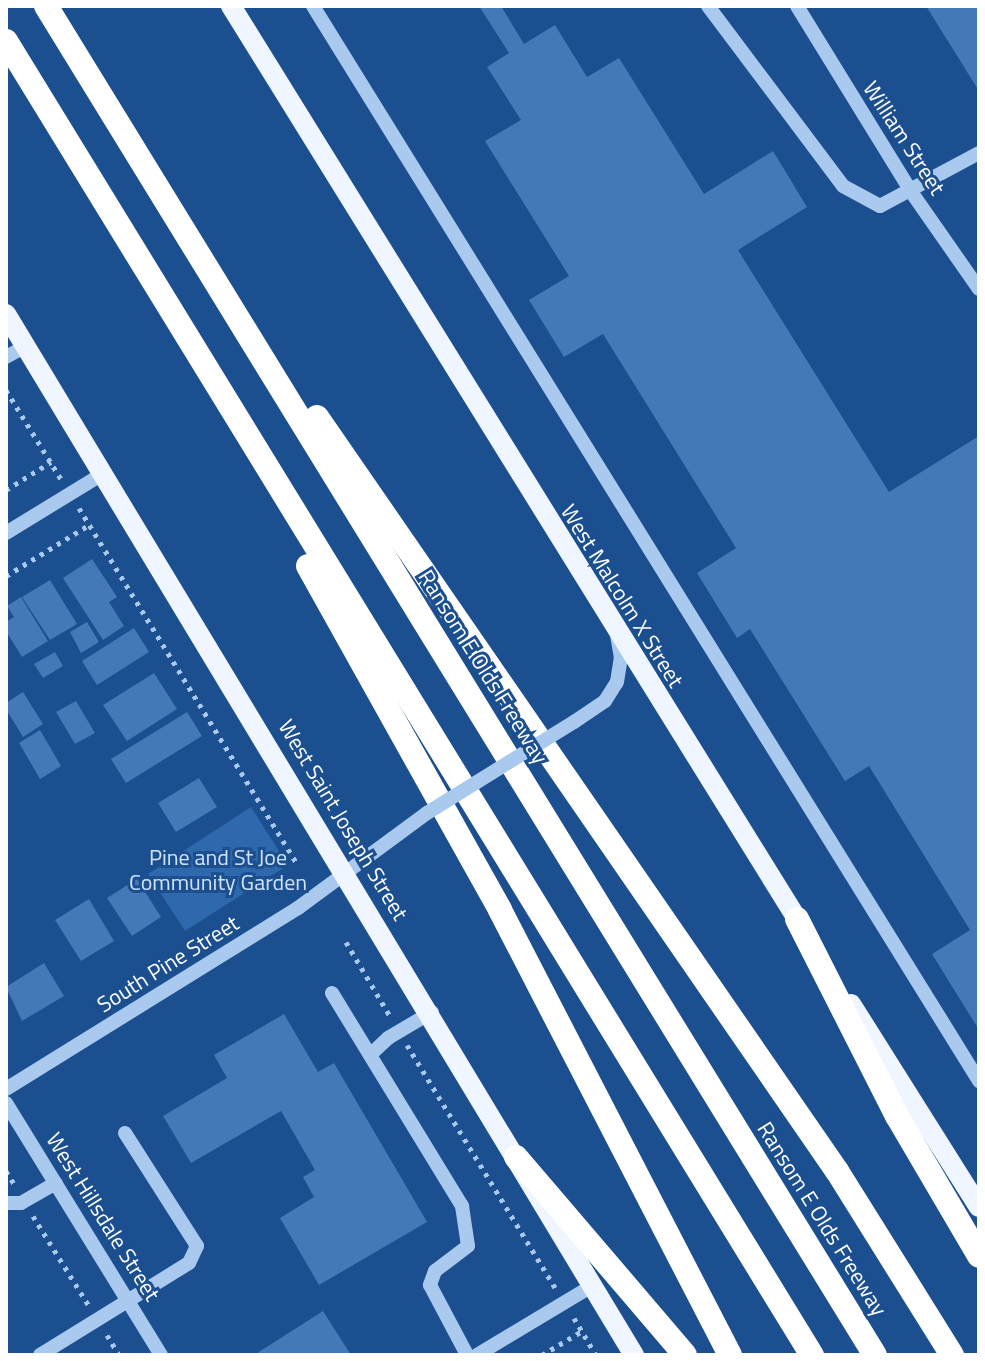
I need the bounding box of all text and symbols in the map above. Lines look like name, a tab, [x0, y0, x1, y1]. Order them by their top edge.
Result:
street label: William Street	[857, 76, 951, 200]
street label: West Malcolm X Street	[555, 500, 689, 692]
street label: Ransom E Olds Freeway	[413, 565, 553, 769]
street label: West Saint Joseph Street	[273, 715, 413, 925]
park label: Pine and St Joe Community Garden	[129, 844, 307, 896]
street label: South Pine Street	[92, 910, 244, 1018]
street label: Ransom E Olds Freeway	[752, 1117, 892, 1321]
street label: West Hillsdale Street	[41, 1128, 165, 1306]

